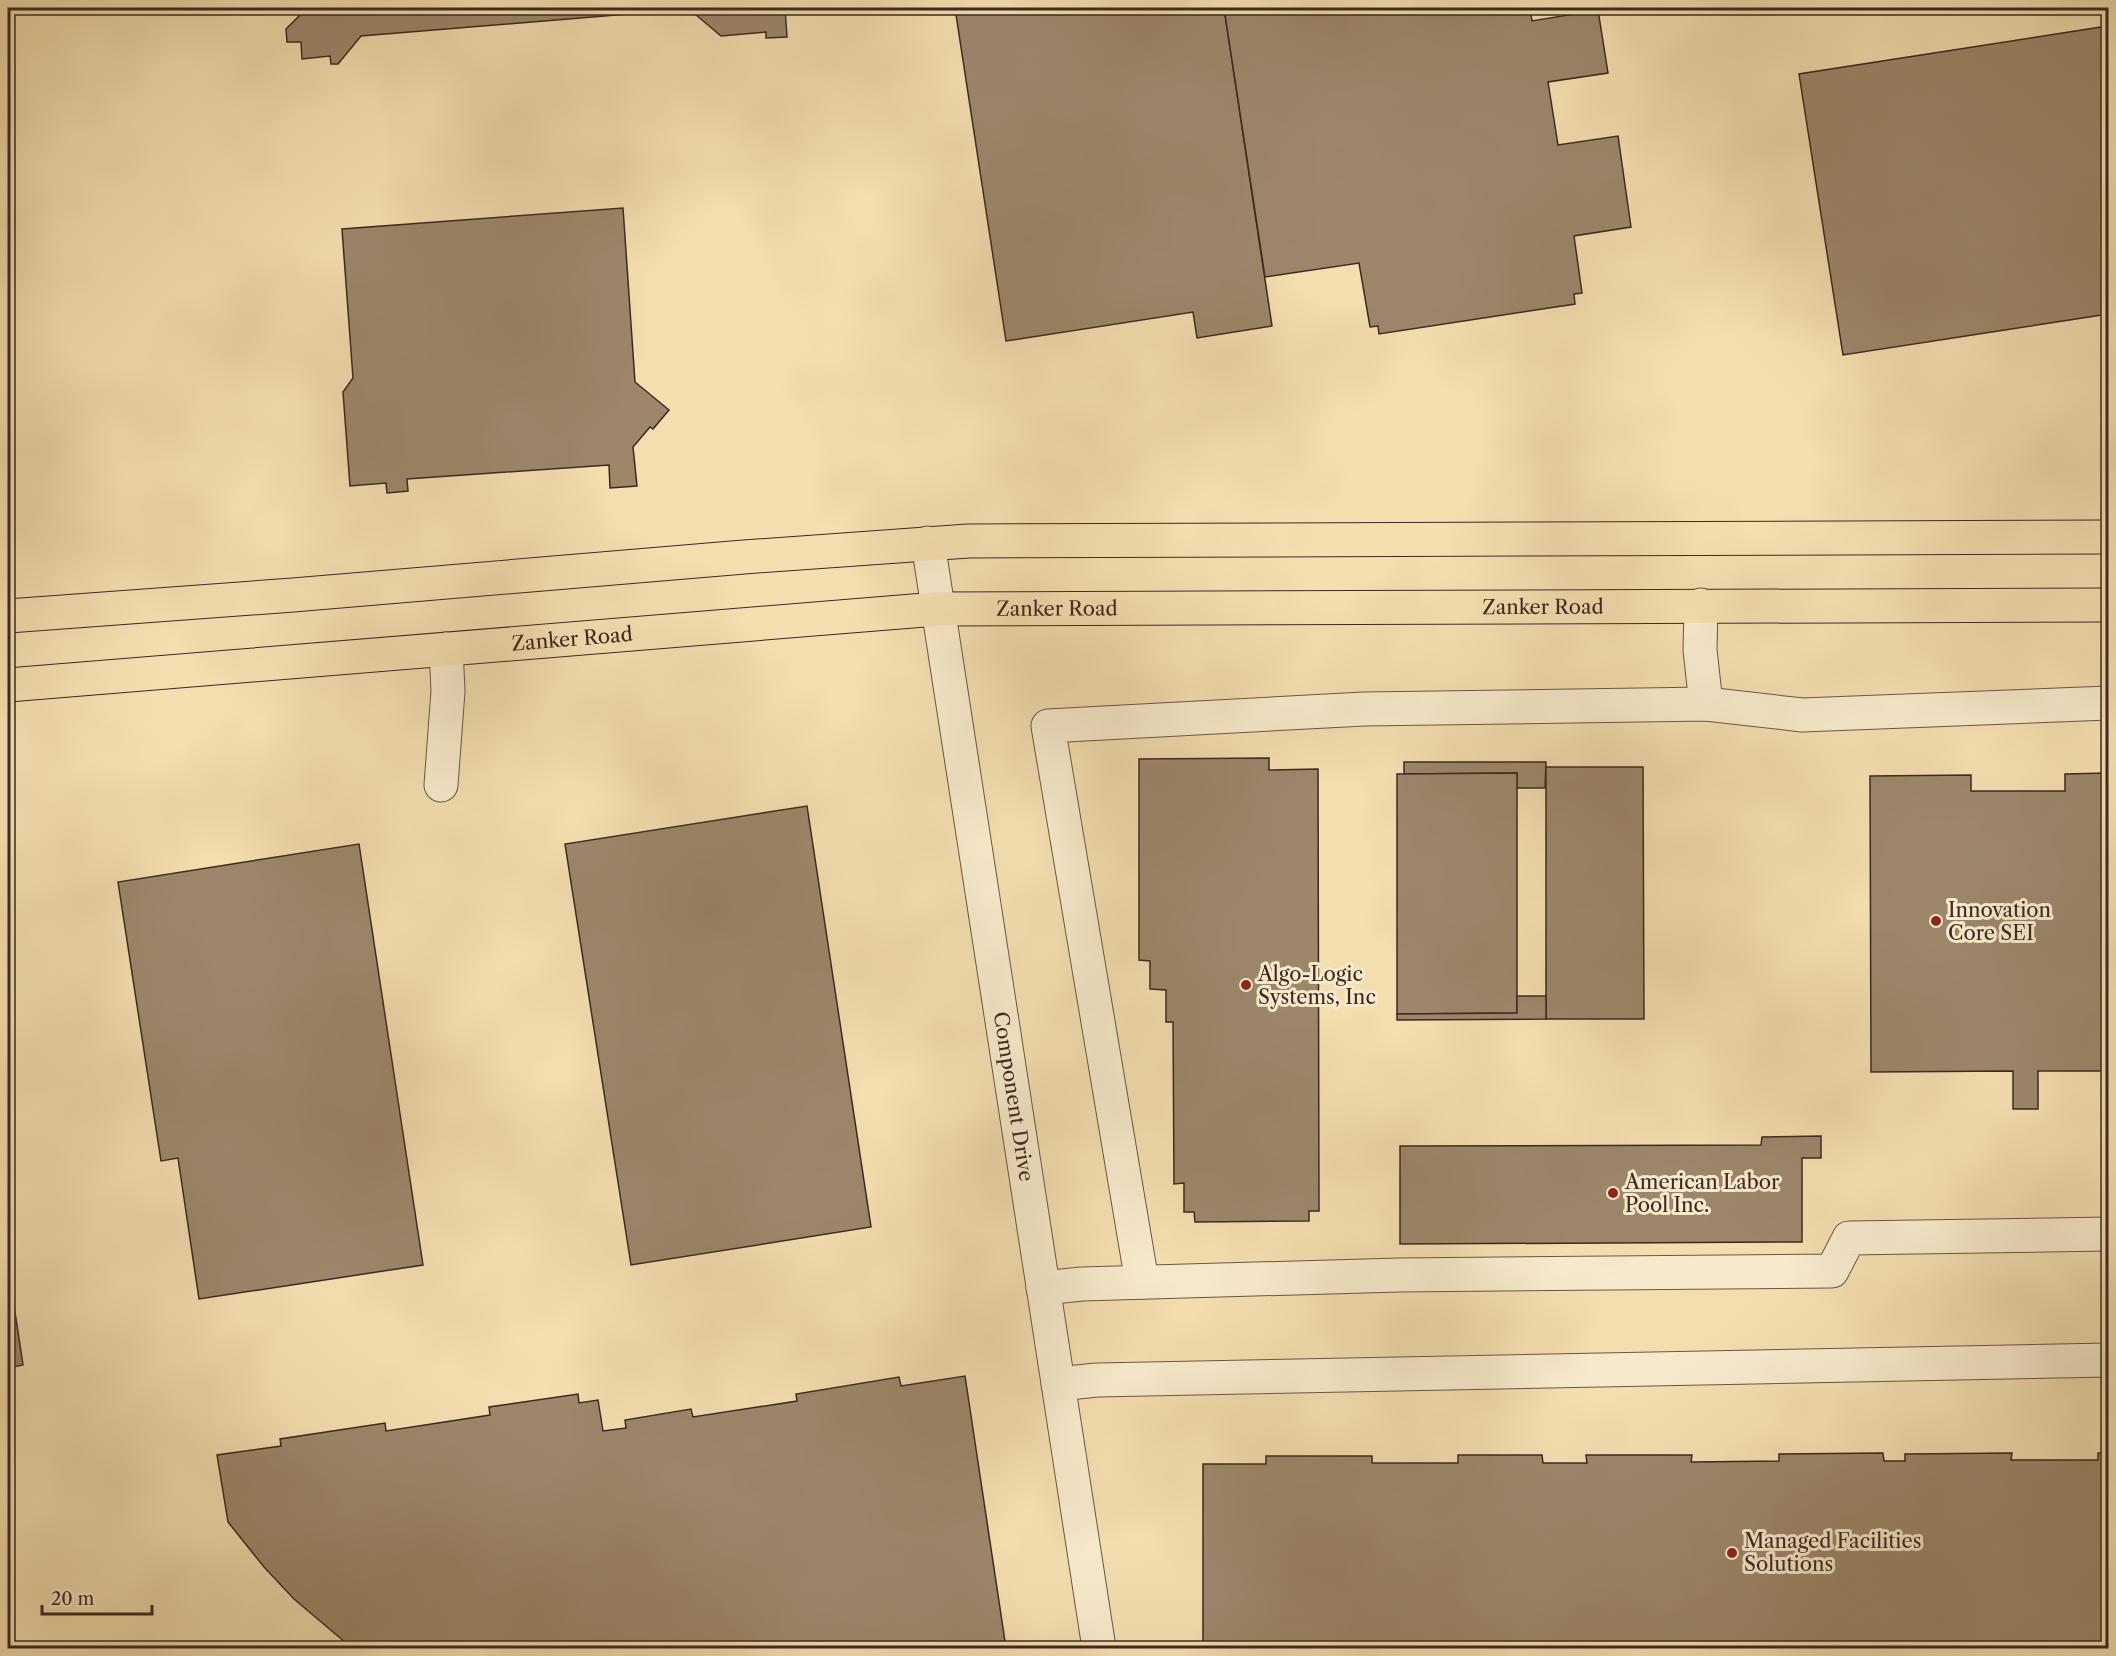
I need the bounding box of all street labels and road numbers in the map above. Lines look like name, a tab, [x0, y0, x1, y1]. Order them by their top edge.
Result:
street label: Zanker Road	[1482, 595, 1604, 619]
street label: Zanker Road	[996, 596, 1118, 621]
street label: Zanker Road	[511, 622, 634, 656]
street label: Component Drive	[989, 1010, 1039, 1183]

